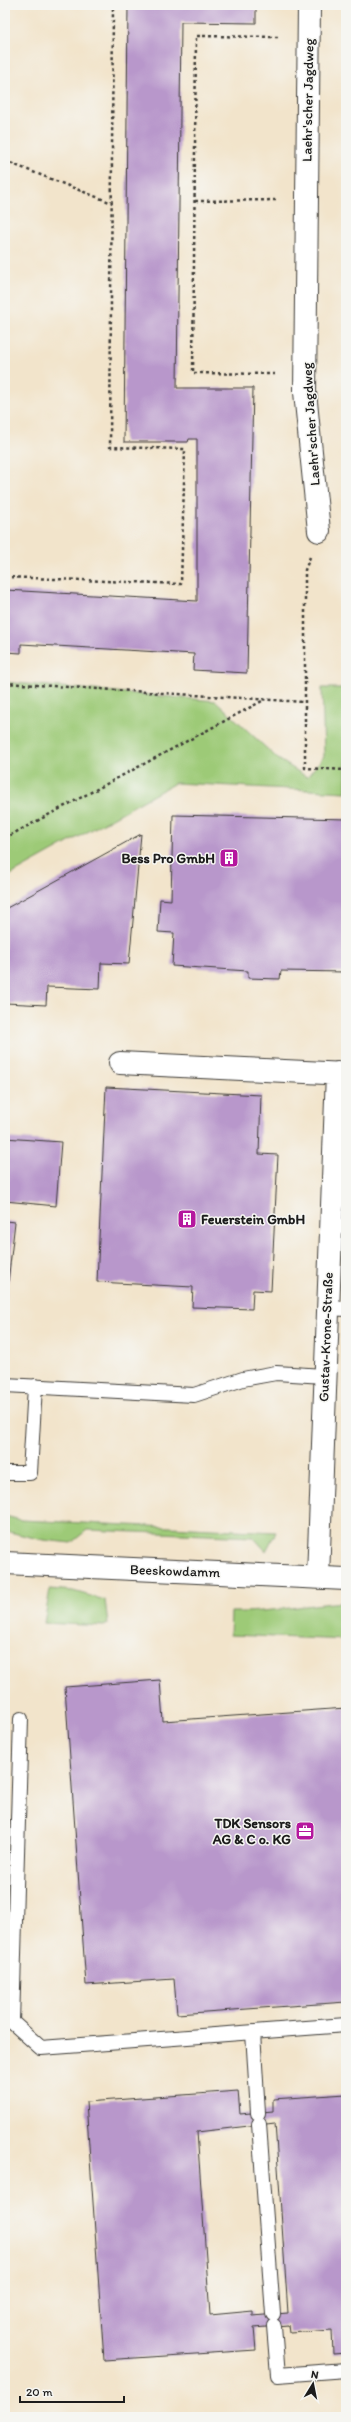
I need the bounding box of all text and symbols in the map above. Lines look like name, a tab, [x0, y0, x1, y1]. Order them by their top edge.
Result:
street label: Laehr'scher Jagdweg	[298, 37, 318, 162]
street label: Laehr'scher Jagdweg	[298, 361, 324, 486]
building icon: Bess Pro GmbH	[218, 847, 240, 869]
place label: Bess Pro GmbH	[121, 850, 215, 867]
building icon: Feuerstein GmbH	[176, 1208, 198, 1230]
place label: Feuerstein GmbH	[201, 1211, 305, 1228]
street label: Gustav-Krone-Straße	[315, 1272, 337, 1402]
street label: Beeskowdamm	[129, 1561, 221, 1581]
place label: TDK Sensors AG & C o. KG	[212, 1815, 291, 1848]
office icon: TDK Sensors AG & C o. KG	[294, 1820, 316, 1842]
north arrow	[293, 2364, 333, 2404]
text: N	[310, 2368, 319, 2382]
scale bar	[20, 2378, 124, 2404]
text: 20 m	[26, 2385, 53, 2399]

